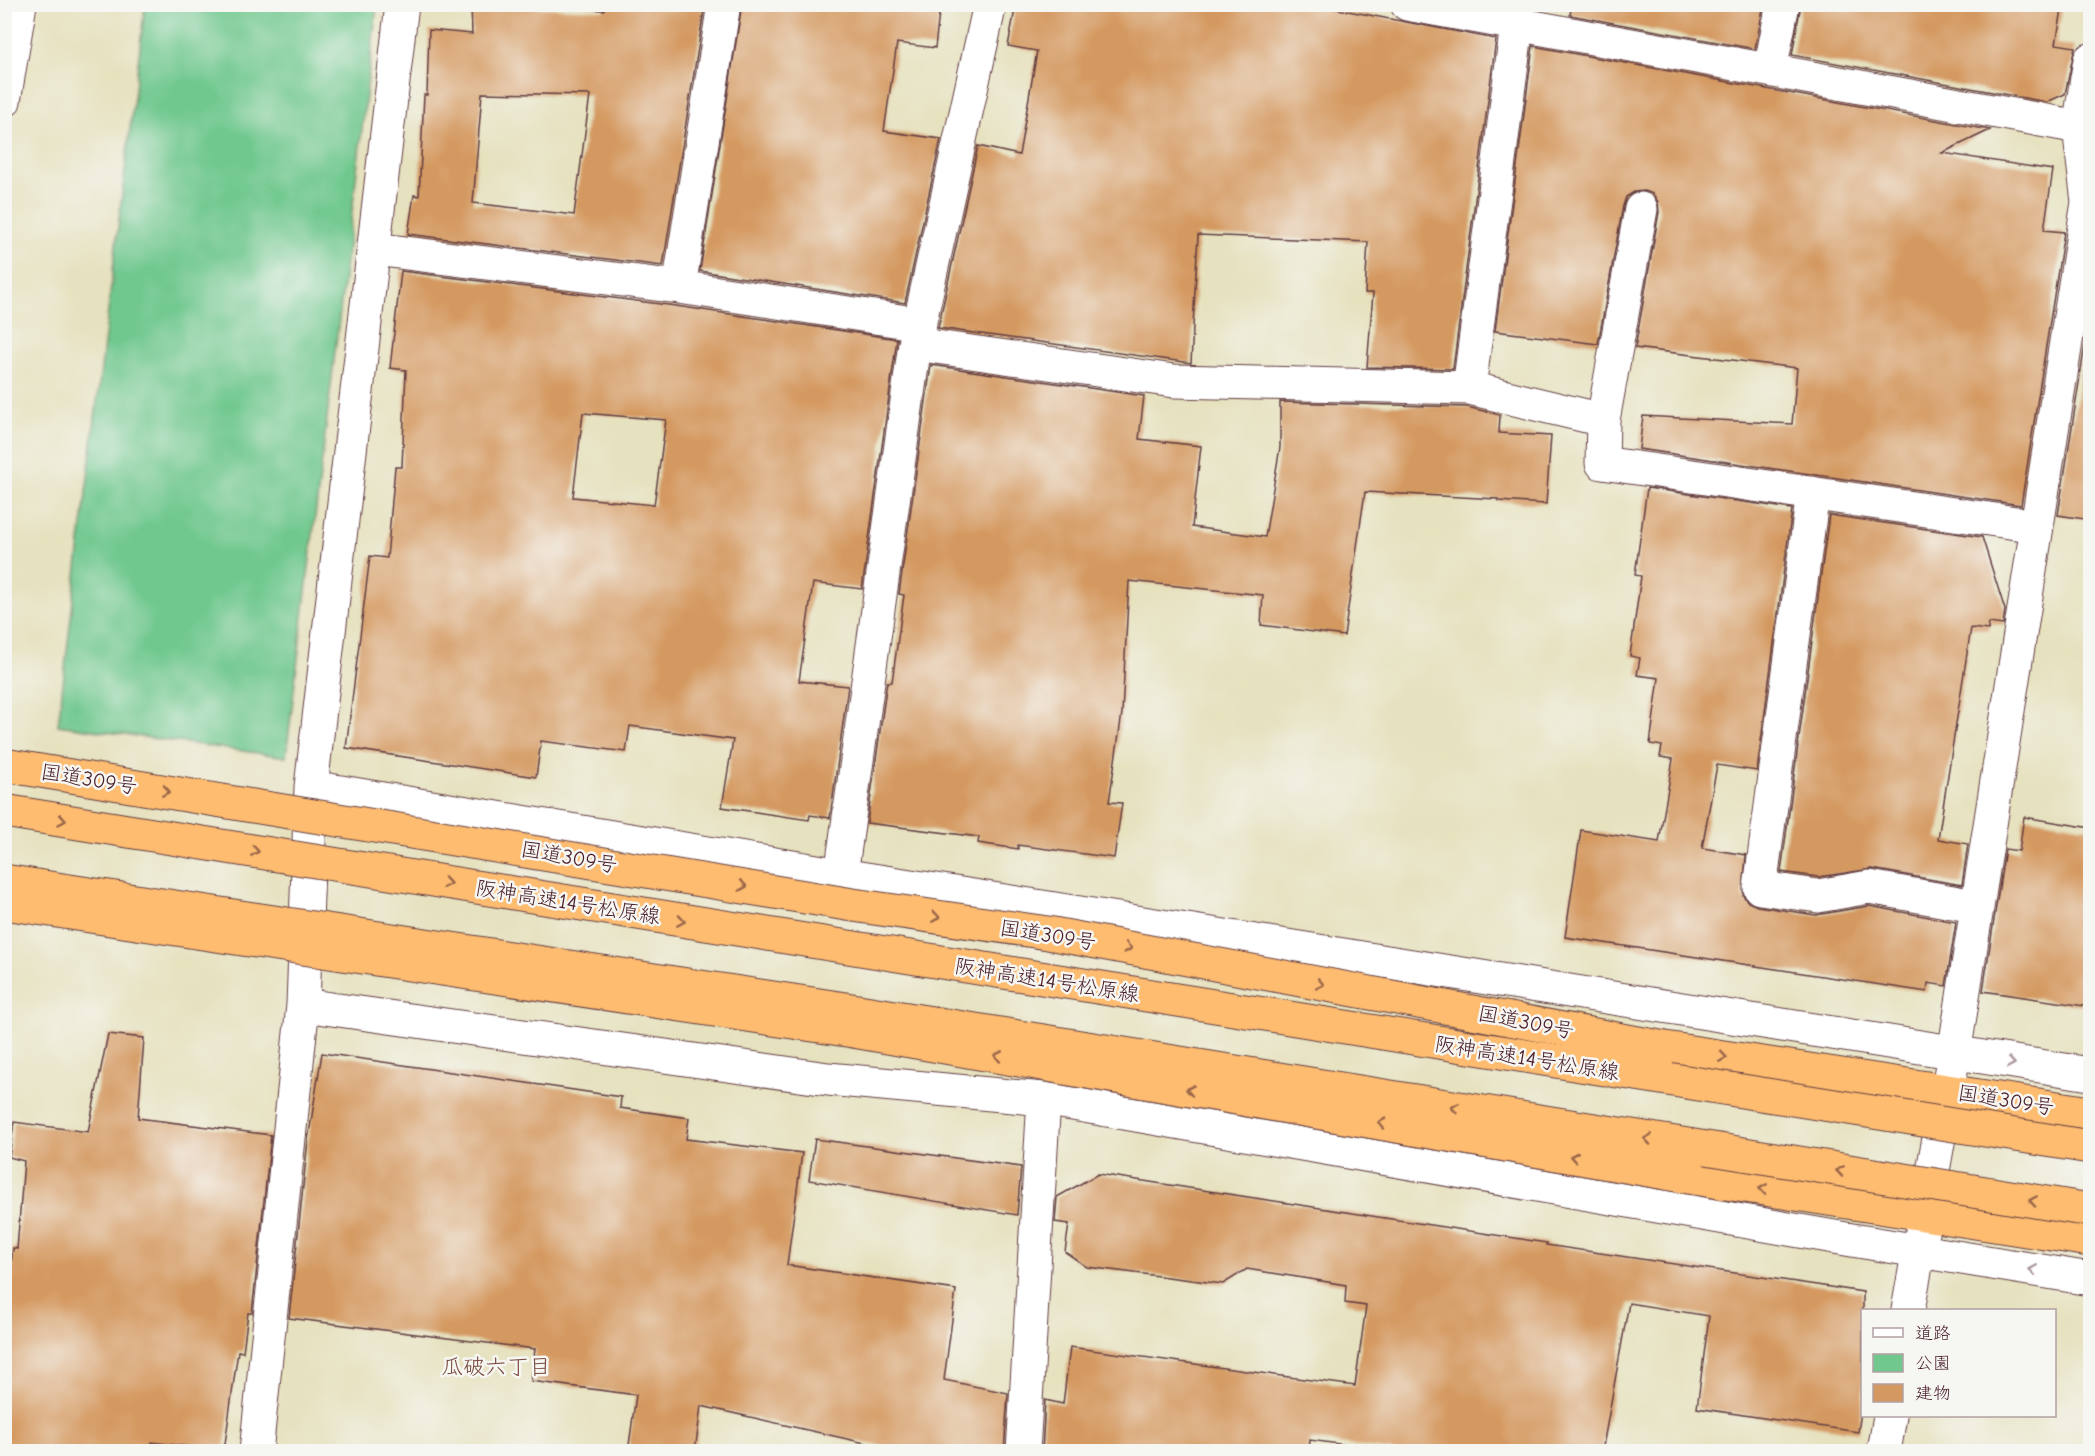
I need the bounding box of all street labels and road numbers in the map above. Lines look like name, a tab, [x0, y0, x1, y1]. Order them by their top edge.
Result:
street label: 国道309号	[39, 760, 139, 798]
street label: 国道309号	[519, 837, 619, 877]
street label: 阪神高速14号松原線	[474, 876, 662, 928]
street label: 国道309号	[998, 916, 1098, 954]
street label: 阪神高速14号松原線	[953, 954, 1141, 1006]
street label: 国道309号	[1476, 1001, 1576, 1043]
street label: 阪神高速14号松原線	[1433, 1032, 1621, 1084]
street label: 国道309号	[1956, 1081, 2056, 1119]

